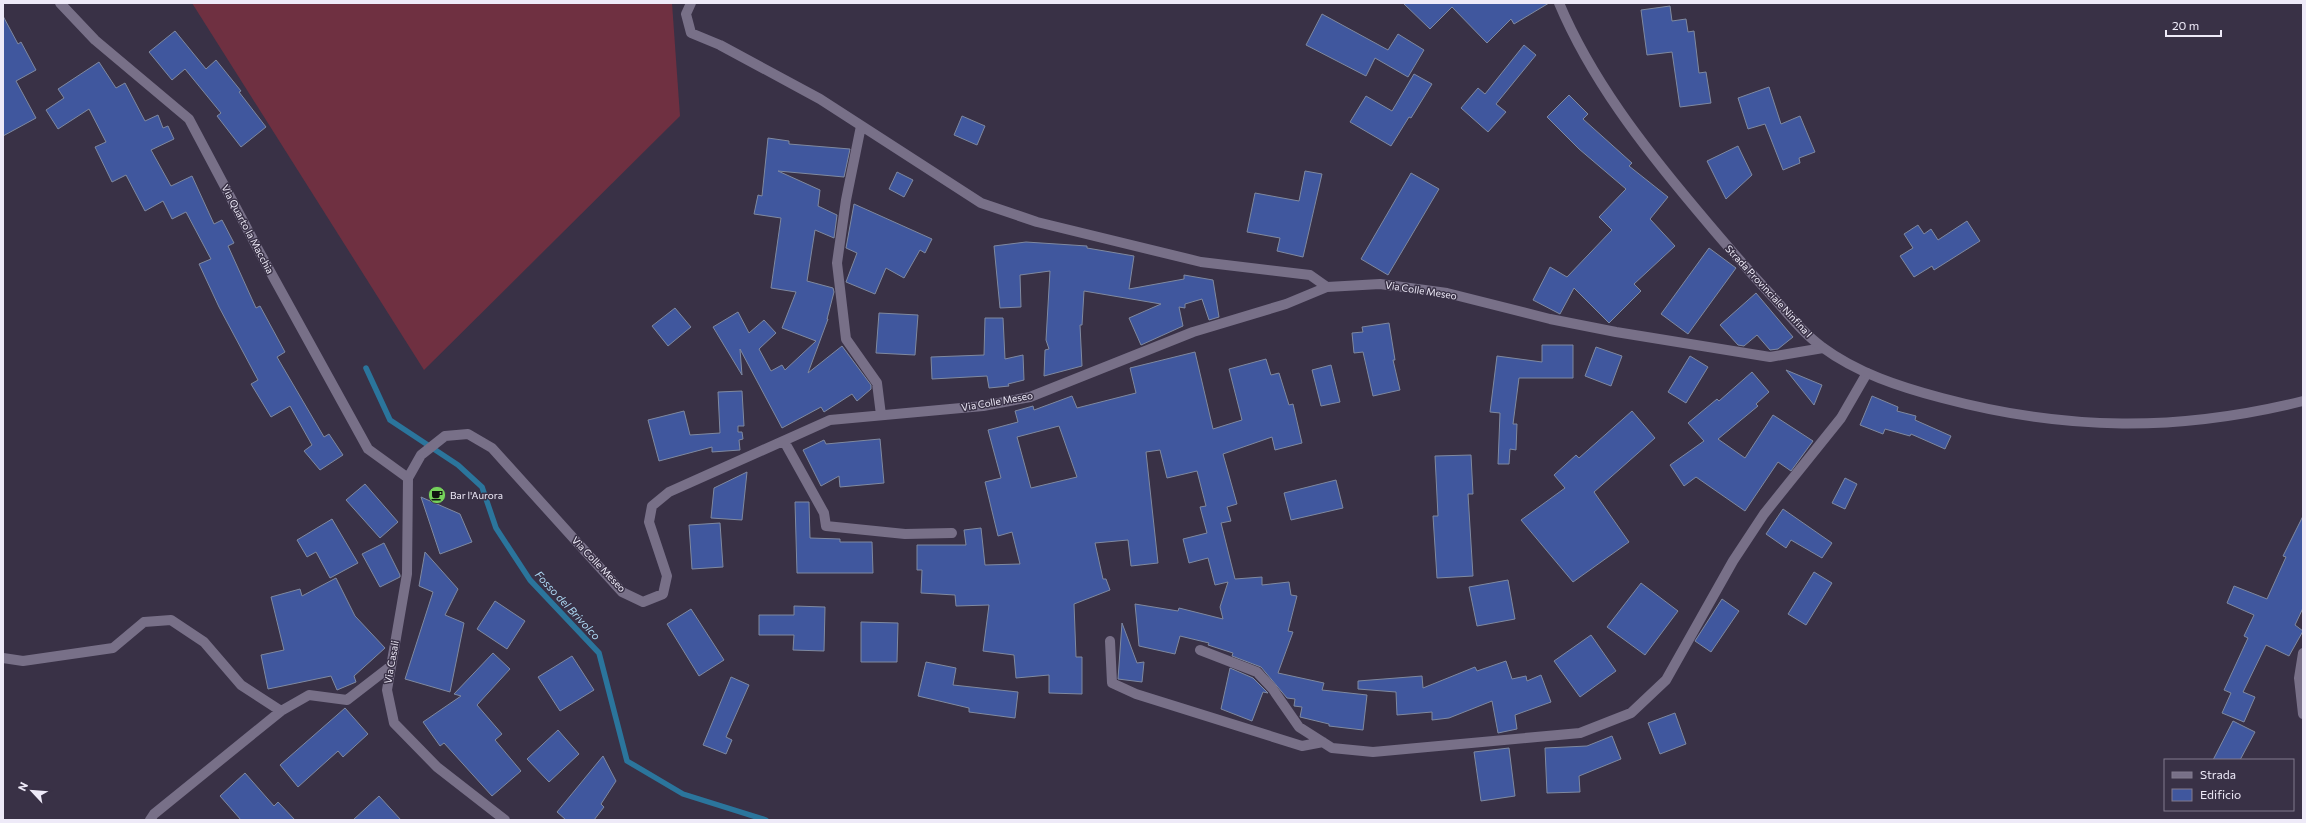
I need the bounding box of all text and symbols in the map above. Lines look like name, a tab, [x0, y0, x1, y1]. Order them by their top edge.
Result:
scale bar	[2166, 12, 2221, 38]
text: 20 m	[2172, 18, 2199, 32]
street label: Via Quarto la Macchia	[219, 182, 277, 276]
street label: Strada Provinciale Ninfina I	[1723, 242, 1815, 340]
street label: Via Colle Meseo	[1384, 278, 1458, 302]
street label: Via Colle Meseo	[960, 389, 1034, 413]
cafe icon: Bar l'Aurora	[427, 485, 447, 505]
place label: Bar l'Aurora	[450, 489, 503, 501]
street label: Via Colle Meseo	[570, 534, 628, 594]
water label: Fosso del Brivolco	[533, 568, 604, 642]
street label: Via Casali	[381, 640, 401, 684]
legend	[2164, 759, 2294, 811]
text: Strada	[2200, 767, 2236, 781]
north arrow	[12, 771, 52, 811]
text: N	[15, 780, 30, 793]
text: Edificio	[2200, 787, 2241, 801]

